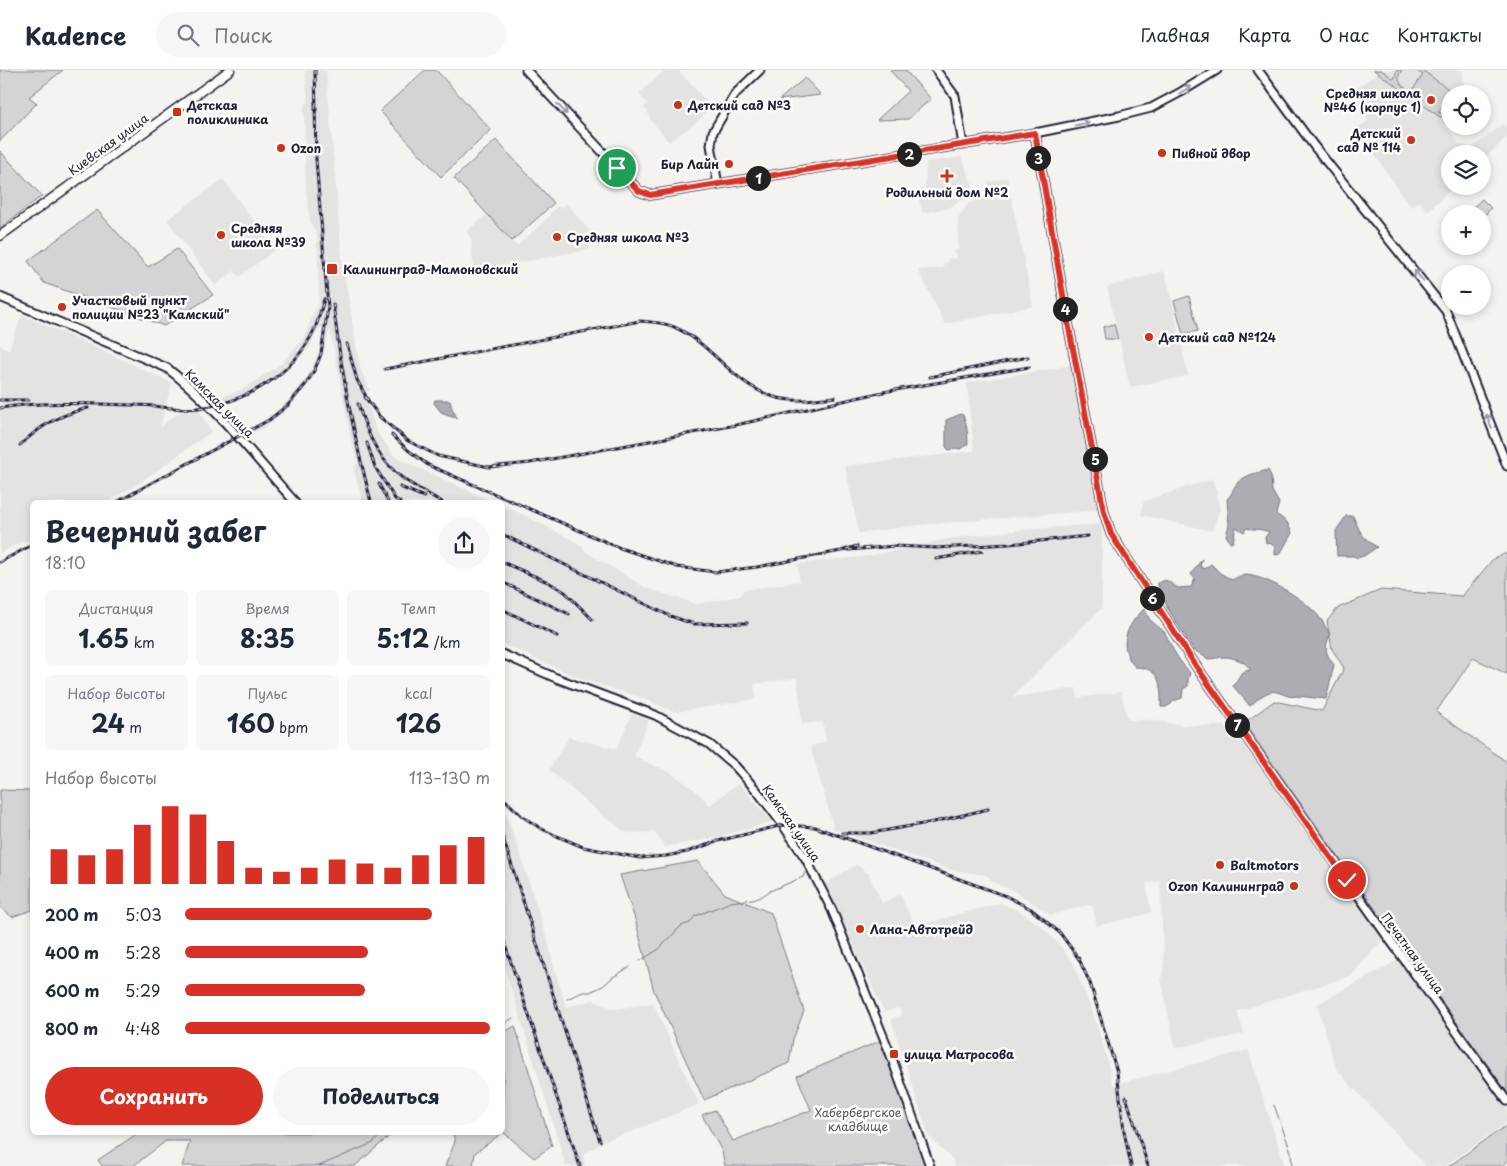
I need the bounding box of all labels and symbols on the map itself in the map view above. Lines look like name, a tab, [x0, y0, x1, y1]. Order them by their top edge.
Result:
one-way arrow	[1177, 84, 1191, 94]
place label: Средняя школа №46 (корпус 1)	[1324, 84, 1421, 116]
marker: Средняя школа №46 (корпус 1)	[1425, 94, 1437, 106]
place label: Детская поликлиника	[186, 96, 269, 128]
place label: Детский сад №3	[687, 96, 791, 114]
marker: Детский сад №3	[672, 99, 684, 111]
one-way arrow	[556, 103, 568, 115]
marker: Детская поликлиника	[171, 106, 183, 118]
street label: Киевская улица	[64, 109, 152, 179]
one-way arrow	[1074, 118, 1090, 128]
place label: Детский сад № 114	[1337, 124, 1401, 156]
marker: Детский сад № 114	[1405, 134, 1417, 146]
place label: Ozon	[291, 139, 321, 157]
marker: Ozon	[275, 142, 287, 154]
pin: 2	[896, 142, 922, 166]
place label: Пивной двор	[1172, 144, 1251, 162]
pin: 3	[1026, 146, 1050, 170]
pin	[596, 147, 638, 189]
marker: Пивной двор	[1156, 147, 1168, 159]
place label: Бир Лайн	[661, 155, 719, 173]
marker: Бир Лайн	[723, 158, 735, 170]
pin: 1	[746, 166, 770, 190]
marker: Родильный дом №2	[940, 169, 954, 183]
place label: Родильный дом №2	[885, 183, 1009, 201]
place label: Средняя школа №39	[231, 219, 306, 251]
place label: Средняя школа №3	[567, 228, 689, 246]
marker: Средняя школа №39	[215, 229, 227, 241]
marker: Средняя школа №3	[551, 231, 563, 243]
place label: Калининград-Мамоновский	[343, 260, 518, 278]
marker: Калининград-Мамоновский	[325, 262, 339, 276]
one-way arrow	[1413, 270, 1424, 283]
place label: Участковый пункт полиции №23 "Камский"	[72, 291, 230, 323]
pin: 4	[1052, 296, 1078, 322]
marker: Участковый пункт полиции №23 "Камский"	[56, 301, 68, 313]
place label: Детский сад №124	[1158, 328, 1276, 346]
marker: Детский сад №124	[1143, 331, 1155, 343]
street label: Камская улица	[182, 365, 259, 442]
one-way arrow	[1484, 414, 1493, 429]
pin: 5	[1082, 446, 1108, 472]
pin: 6	[1140, 586, 1164, 610]
pin: 7	[1224, 712, 1250, 738]
street label: Камская улица	[759, 781, 826, 866]
place label: Baltmotors	[1230, 856, 1299, 874]
marker: Baltmotors	[1214, 859, 1226, 871]
pin	[1326, 859, 1368, 901]
place label: Ozon Калининград	[1168, 877, 1284, 895]
marker: Ozon Калининград	[1288, 880, 1300, 892]
street label: Печатная улица	[1377, 909, 1449, 998]
place label: Лана-Автотрейд	[870, 920, 973, 938]
marker: Лана-Автотрейд	[854, 923, 866, 935]
place label: улица Матросова	[904, 1045, 1014, 1063]
marker: улица Матросова	[888, 1048, 900, 1060]
park label: Хабербергское кладбище	[814, 1103, 902, 1135]

